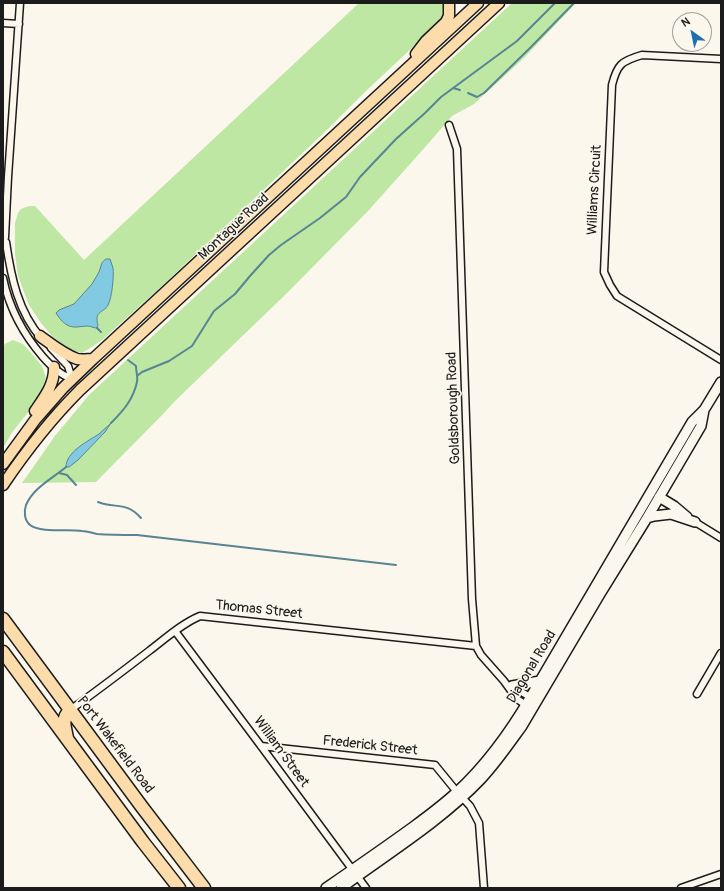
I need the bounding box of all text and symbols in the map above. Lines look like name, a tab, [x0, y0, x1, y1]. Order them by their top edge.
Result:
north arrow	[672, 12, 712, 52]
text: N	[679, 15, 692, 30]
street label: Williams Circuit	[584, 145, 606, 235]
street label: Montague Road	[195, 190, 273, 264]
street label: Goldsborough Road	[444, 351, 464, 465]
street label: Thomas Street	[215, 597, 303, 623]
street label: Diagonal Road	[504, 628, 560, 706]
street label: Port Wakefield Road	[73, 693, 157, 797]
street label: William Street	[250, 713, 312, 791]
street label: Frederick Street	[322, 733, 418, 759]

